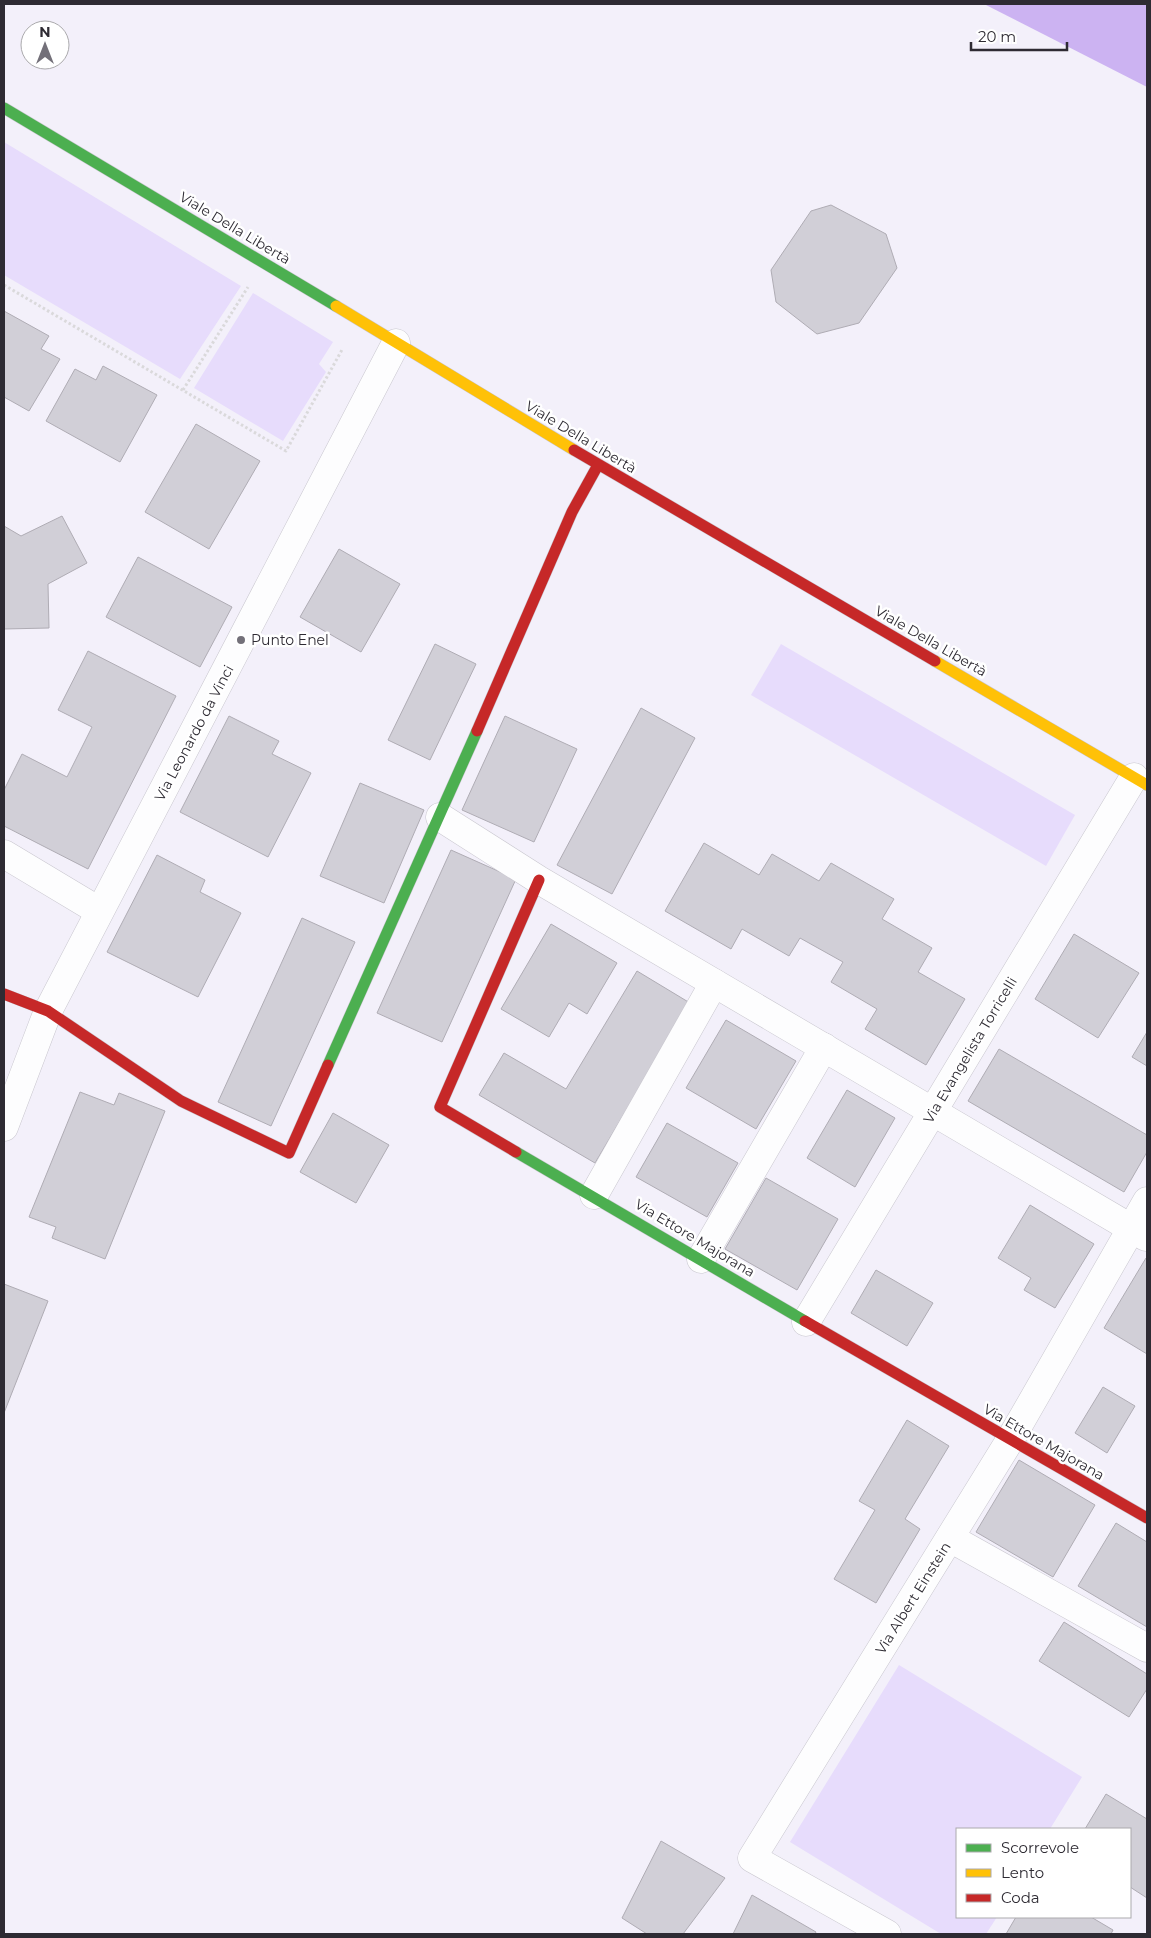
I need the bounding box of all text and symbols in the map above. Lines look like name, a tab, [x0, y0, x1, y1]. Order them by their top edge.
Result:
north arrow	[20, 20, 70, 70]
scale bar	[971, 20, 1067, 52]
text: N	[39, 23, 51, 41]
text: 20 m	[978, 27, 1016, 46]
street label: Viale Della Libertà	[176, 188, 294, 268]
street label: Viale Della Libertà	[522, 397, 640, 477]
street label: Viale Della Libertà	[872, 602, 990, 680]
place label: Punto Enel	[251, 631, 329, 649]
marker: Punto Enel	[235, 634, 247, 646]
street label: Via Leonardo da Vinci	[151, 662, 237, 804]
street label: Via Evangelista Torricelli	[919, 974, 1021, 1126]
street label: Via Ettore Majorana	[632, 1195, 758, 1281]
street label: Via Ettore Majorana	[980, 1400, 1108, 1484]
street label: Via Albert Einstein	[871, 1539, 955, 1657]
legend	[956, 1828, 1131, 1918]
text: Scorrevole	[1001, 1838, 1079, 1857]
text: Lento	[1001, 1863, 1044, 1882]
text: Coda	[1001, 1888, 1040, 1907]

